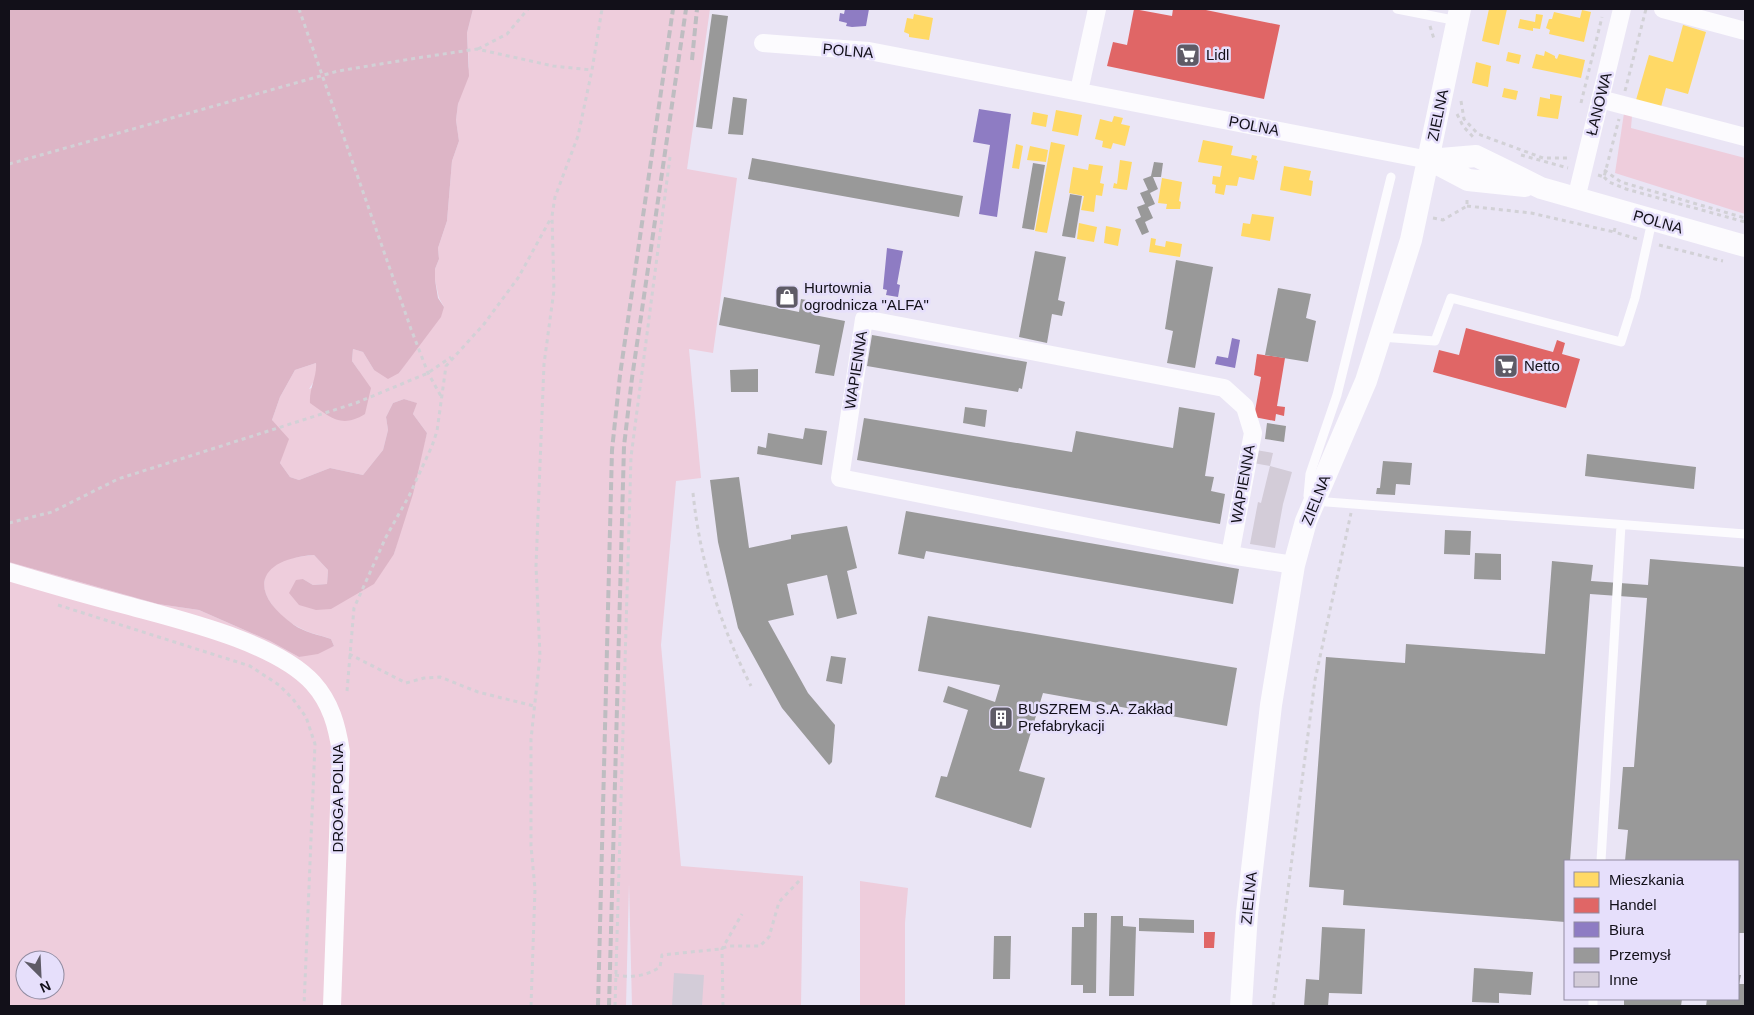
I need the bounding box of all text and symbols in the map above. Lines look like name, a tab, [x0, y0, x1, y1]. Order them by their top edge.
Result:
street label: POLNA	[822, 40, 874, 61]
supermarket icon: Lidl	[1175, 42, 1201, 68]
place label: Lidl	[1206, 46, 1229, 63]
street label: ŁANOWA	[1582, 71, 1615, 137]
street label: ZIELNA	[1424, 87, 1451, 142]
street label: POLNA	[1228, 112, 1281, 139]
street label: POLNA	[1631, 206, 1685, 237]
place label: Hurtownia ogrodnicza "ALFA"	[804, 279, 929, 313]
shop icon: Hurtownia ogrodnicza "ALFA"	[774, 284, 800, 310]
street label: WAPIENNA	[841, 329, 870, 410]
supermarket icon: Netto	[1493, 353, 1519, 379]
place label: Netto	[1524, 357, 1560, 374]
street label: WAPIENNA	[1227, 443, 1258, 525]
street label: ZIELNA	[1298, 472, 1333, 527]
place label: BUSZREM S.A. Zakład Prefabrykacji	[1018, 700, 1173, 734]
building icon: BUSZREM S.A. Zakład Prefabrykacji	[988, 705, 1014, 731]
street label: DROGA POLNA	[329, 743, 346, 853]
legend	[1564, 860, 1739, 1000]
street label: ZIELNA	[1237, 871, 1260, 925]
text: Mieszkania	[1609, 871, 1685, 888]
text: Handel	[1609, 896, 1657, 913]
text: Biura	[1609, 921, 1645, 938]
text: Przemysł	[1609, 946, 1671, 963]
north arrow	[15, 950, 65, 1000]
text: Inne	[1609, 971, 1638, 988]
text: N	[37, 978, 53, 996]

